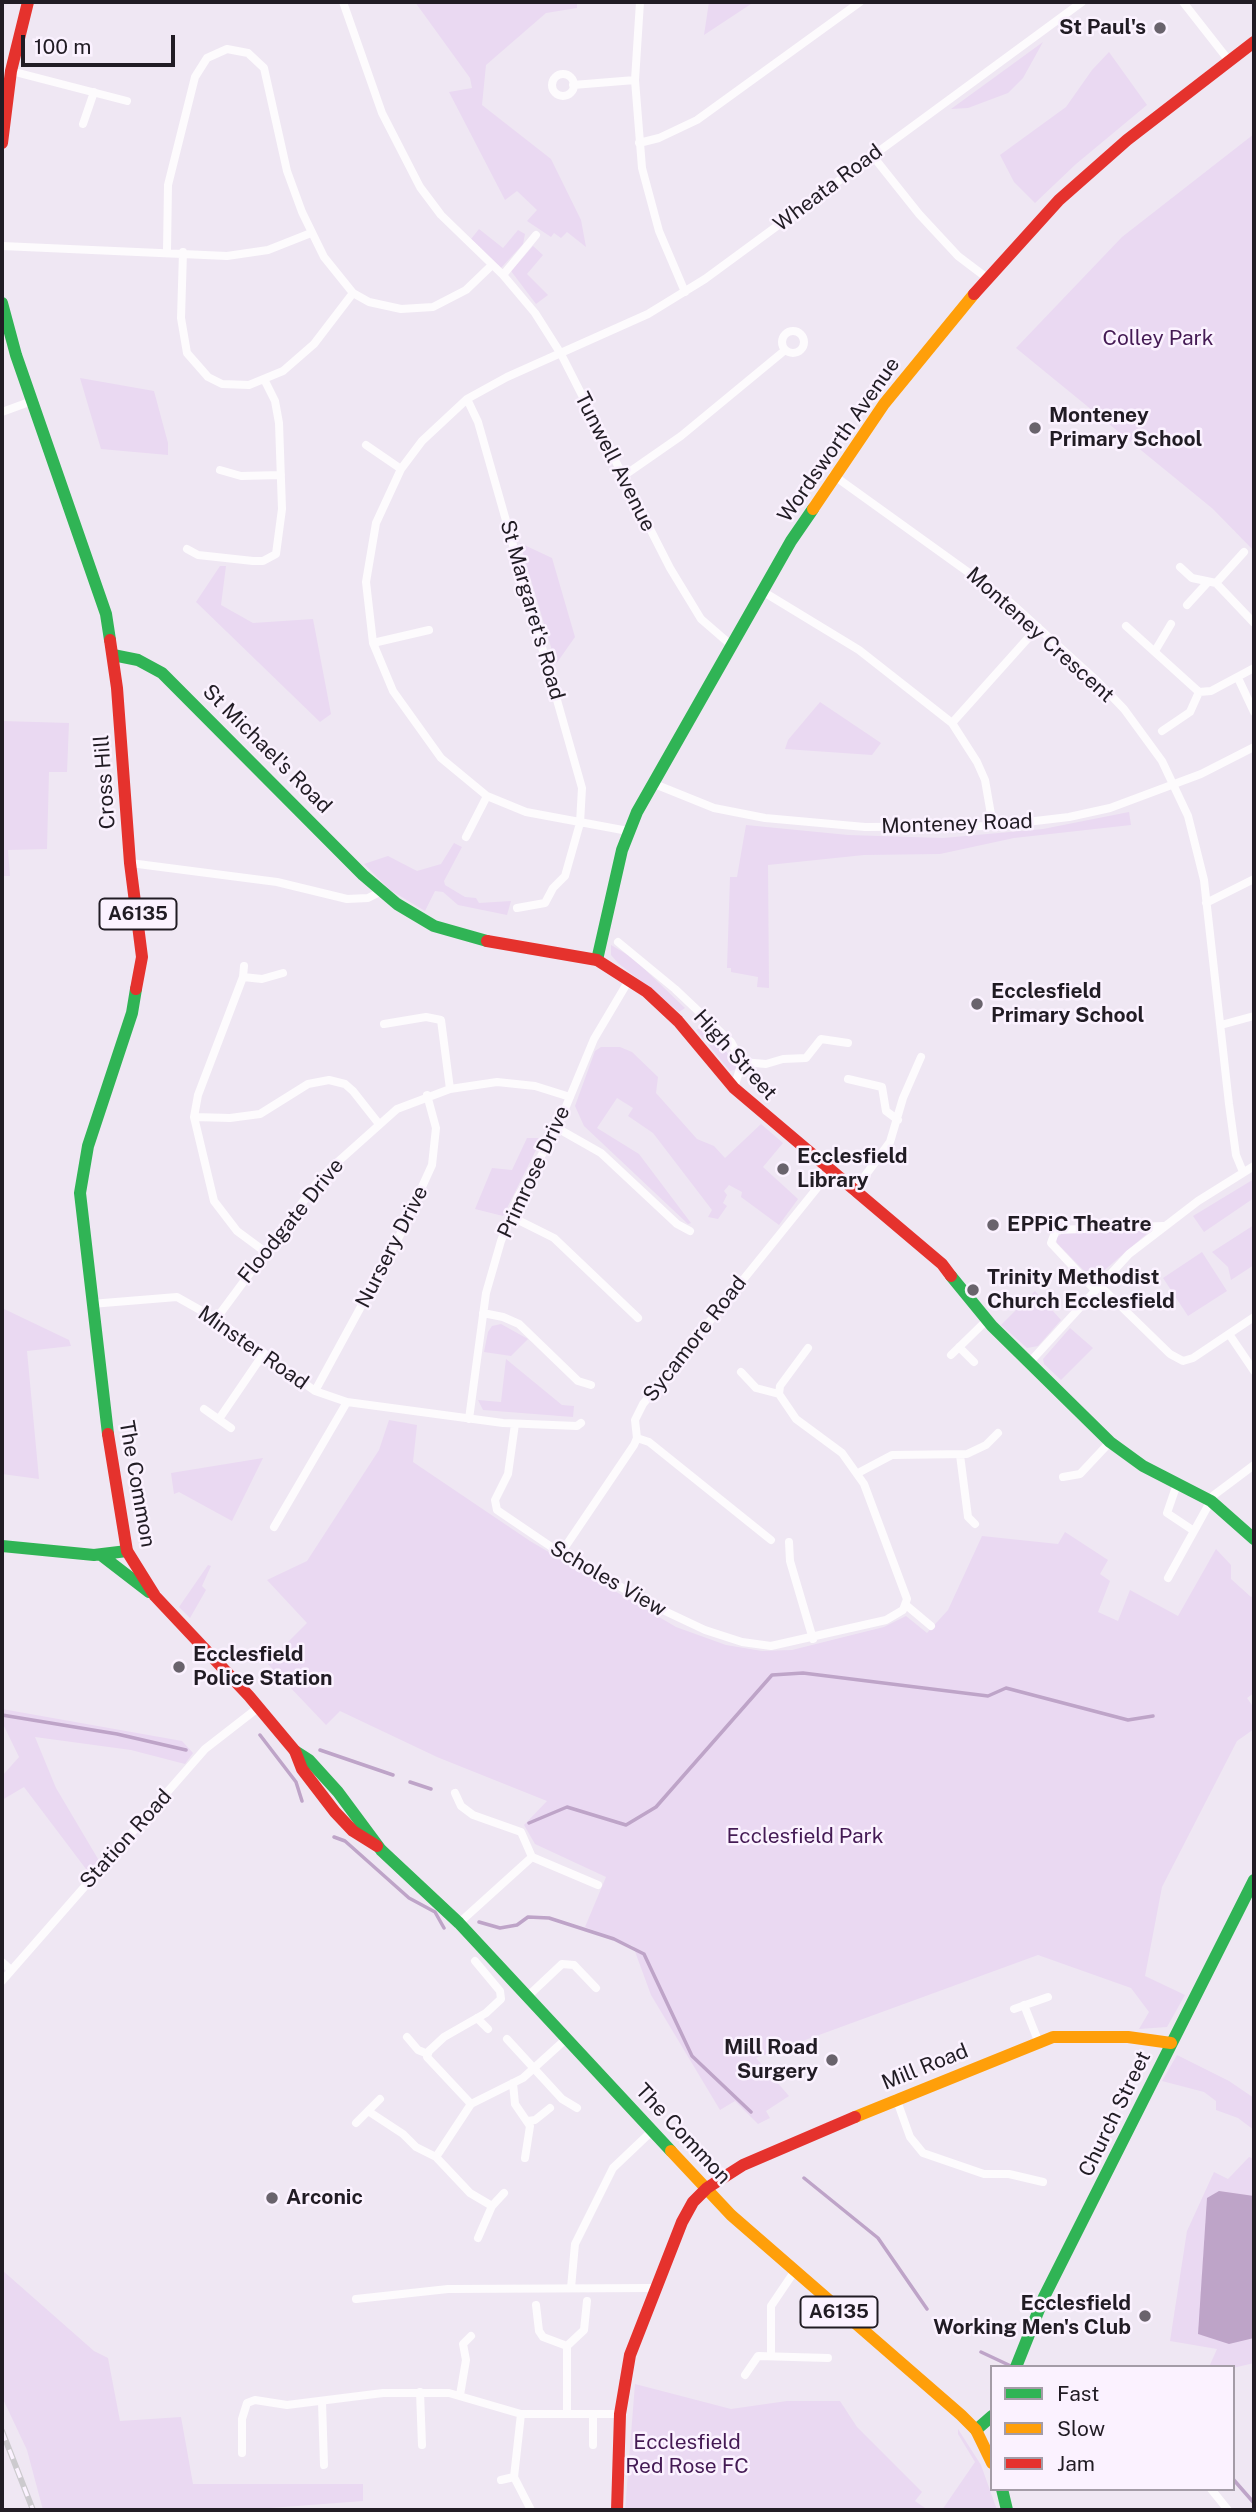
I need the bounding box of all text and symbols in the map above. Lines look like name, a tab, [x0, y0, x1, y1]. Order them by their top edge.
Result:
place label: St Paul's	[1059, 15, 1146, 41]
marker: St Paul's	[1152, 20, 1168, 36]
scale bar	[24, 21, 178, 65]
text: 100 m	[34, 34, 91, 59]
street label: Wheata Road	[769, 139, 887, 237]
park label: Colley Park	[1102, 326, 1214, 352]
street label: Wordsworth Avenue	[773, 353, 905, 527]
street label: Tunwell Avenue	[569, 388, 661, 536]
place label: Monteney Primary School	[1049, 403, 1202, 453]
marker: Monteney Primary School	[1027, 420, 1043, 436]
street label: St Margaret's Road	[494, 517, 570, 703]
street label: Monteney Crescent	[961, 562, 1119, 708]
street label: St Michael's Road	[197, 679, 337, 819]
street label: Cross Hill	[89, 734, 121, 830]
street label: Monteney Road	[881, 809, 1033, 839]
road number: A6135	[100, 898, 176, 930]
place label: Ecclesfield Primary School	[991, 979, 1144, 1029]
marker: Ecclesfield Primary School	[969, 996, 985, 1012]
street label: High Street	[688, 1005, 782, 1105]
street label: Primrose Drive	[492, 1102, 576, 1242]
place label: Ecclesfield Library	[797, 1144, 908, 1194]
street label: Floodgate Drive	[233, 1153, 349, 1289]
marker: Ecclesfield Library	[775, 1161, 791, 1177]
street label: Nursery Drive	[350, 1182, 434, 1312]
place label: EPPiC Theatre	[1007, 1212, 1152, 1238]
marker: EPPiC Theatre	[985, 1217, 1001, 1233]
place label: Trinity Methodist Church Ecclesfield	[987, 1265, 1175, 1315]
street label: Sycamore Road	[638, 1271, 752, 1407]
marker: Trinity Methodist Church Ecclesfield	[965, 1282, 981, 1298]
street label: Minster Road	[193, 1301, 313, 1395]
street label: The Common	[113, 1419, 161, 1549]
street label: Scholes View	[545, 1536, 671, 1622]
place label: Ecclesfield Police Station	[193, 1642, 332, 1692]
marker: Ecclesfield Police Station	[171, 1659, 187, 1675]
street label: Station Road	[75, 1784, 177, 1894]
park label: Ecclesfield Park	[726, 1824, 884, 1850]
place label: Mill Road Surgery	[724, 2035, 818, 2085]
street label: Mill Road	[878, 2038, 972, 2096]
street label: Church Street	[1074, 2047, 1156, 2181]
marker: Mill Road Surgery	[824, 2052, 840, 2068]
street label: The Common	[630, 2079, 736, 2189]
place label: Arconic	[286, 2185, 363, 2211]
marker: Arconic	[264, 2190, 280, 2206]
place label: Ecclesfield Working Men's Club	[933, 2291, 1131, 2341]
road number: A6135	[800, 2296, 878, 2328]
marker: Ecclesfield Working Men's Club	[1137, 2308, 1153, 2324]
legend	[990, 2365, 1235, 2491]
text: Fast	[1057, 2381, 1099, 2406]
text: Slow	[1057, 2416, 1105, 2441]
park label: Ecclesfield Red Rose FC	[625, 2430, 749, 2480]
text: Jam	[1057, 2451, 1095, 2476]

